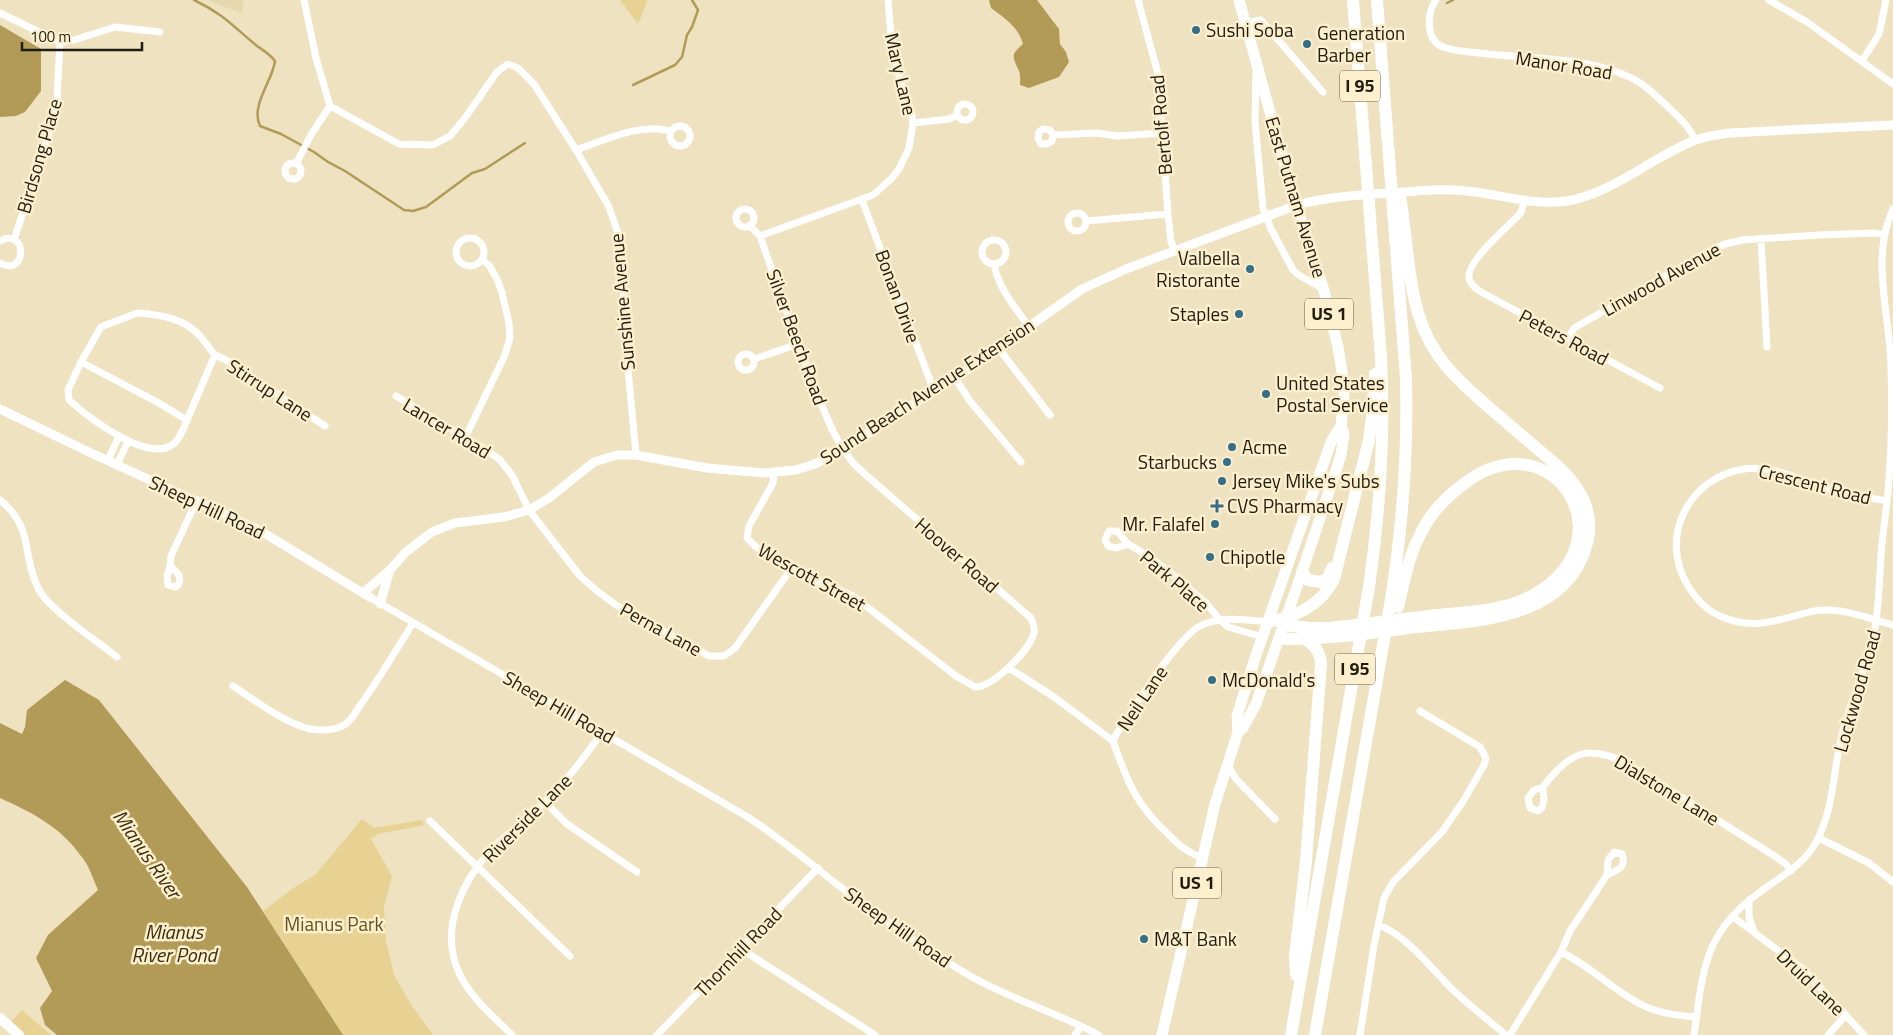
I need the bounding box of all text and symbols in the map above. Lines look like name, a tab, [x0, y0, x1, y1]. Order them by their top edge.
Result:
place label: Sushi Soba	[1206, 15, 1294, 44]
place label: Generation Barber	[1317, 18, 1405, 69]
scale bar	[22, 20, 142, 52]
marker: Sushi Soba	[1190, 24, 1202, 36]
text: 100 m	[30, 25, 71, 48]
street label: Mary Lane	[878, 30, 925, 118]
marker: Generation Barber	[1301, 38, 1313, 50]
street label: Manor Road	[1514, 43, 1615, 86]
road number: I 95	[1340, 70, 1380, 102]
street label: Bertolf Road	[1142, 74, 1179, 176]
street label: Birdsong Place	[8, 95, 69, 217]
street label: East Putnam Avenue	[1258, 113, 1335, 281]
street label: Sunshine Avenue	[601, 232, 642, 372]
street label: Linwood Avenue	[1596, 234, 1725, 323]
place label: Valbella Ristorante	[1156, 243, 1240, 294]
street label: Bonan Drive	[868, 245, 929, 347]
marker: Valbella Ristorante	[1244, 263, 1256, 275]
street label: Silver Beech Road	[759, 265, 836, 409]
road number: US 1	[1305, 298, 1353, 329]
place label: Staples	[1170, 299, 1229, 328]
street label: Peters Road	[1514, 301, 1614, 372]
marker: Staples	[1233, 308, 1245, 320]
street label: Sound Beach Avenue Extension	[814, 310, 1040, 471]
street label: Stirrup Lane	[222, 351, 319, 428]
place label: United States Postal Service	[1276, 368, 1388, 419]
marker: United States Postal Service	[1260, 388, 1272, 400]
street label: Lancer Road	[398, 390, 497, 465]
place label: Acme	[1242, 432, 1287, 461]
marker: Acme	[1226, 441, 1238, 453]
place label: Starbucks	[1138, 447, 1217, 476]
marker: Starbucks	[1221, 456, 1233, 468]
street label: Crescent Road	[1756, 456, 1874, 511]
place label: Jersey Mike's Subs	[1232, 466, 1380, 495]
street label: Sheep Hill Road	[144, 467, 270, 546]
marker: Jersey Mike's Subs	[1216, 475, 1228, 487]
place label: CVS Pharmacy	[1227, 491, 1343, 520]
marker: CVS Pharmacy	[1211, 500, 1223, 512]
place label: Mr. Falafel	[1122, 509, 1205, 538]
street label: Hoover Road	[909, 510, 1006, 599]
marker: Mr. Falafel	[1209, 518, 1221, 530]
street label: Wescott Street	[753, 535, 872, 618]
place label: Chipotle	[1220, 542, 1285, 571]
street label: Park Place	[1134, 543, 1217, 619]
marker: Chipotle	[1204, 551, 1216, 563]
street label: Perna Lane	[615, 594, 707, 663]
street label: Lockwood Road	[1825, 626, 1888, 756]
road number: I 95	[1335, 654, 1375, 684]
street label: Neil Lane	[1109, 659, 1174, 736]
street label: Sheep Hill Road	[498, 663, 621, 750]
place label: McDonald's	[1222, 665, 1315, 694]
marker: McDonald's	[1206, 674, 1218, 686]
street label: Dialstone Lane	[1609, 747, 1725, 832]
street label: Riverside Lane	[475, 766, 578, 869]
water label: Mianus River	[105, 803, 191, 907]
road number: US 1	[1173, 868, 1221, 898]
street label: Sheep Hill Road	[839, 879, 958, 974]
street label: Thornhill Road	[687, 900, 788, 1003]
park label: Mianus Park	[284, 909, 384, 938]
water label: Mianus River Pond	[132, 916, 218, 970]
place label: M&T Bank	[1154, 924, 1237, 953]
marker: M&T Bank	[1138, 933, 1150, 945]
street label: Druid Lane	[1770, 941, 1852, 1022]

